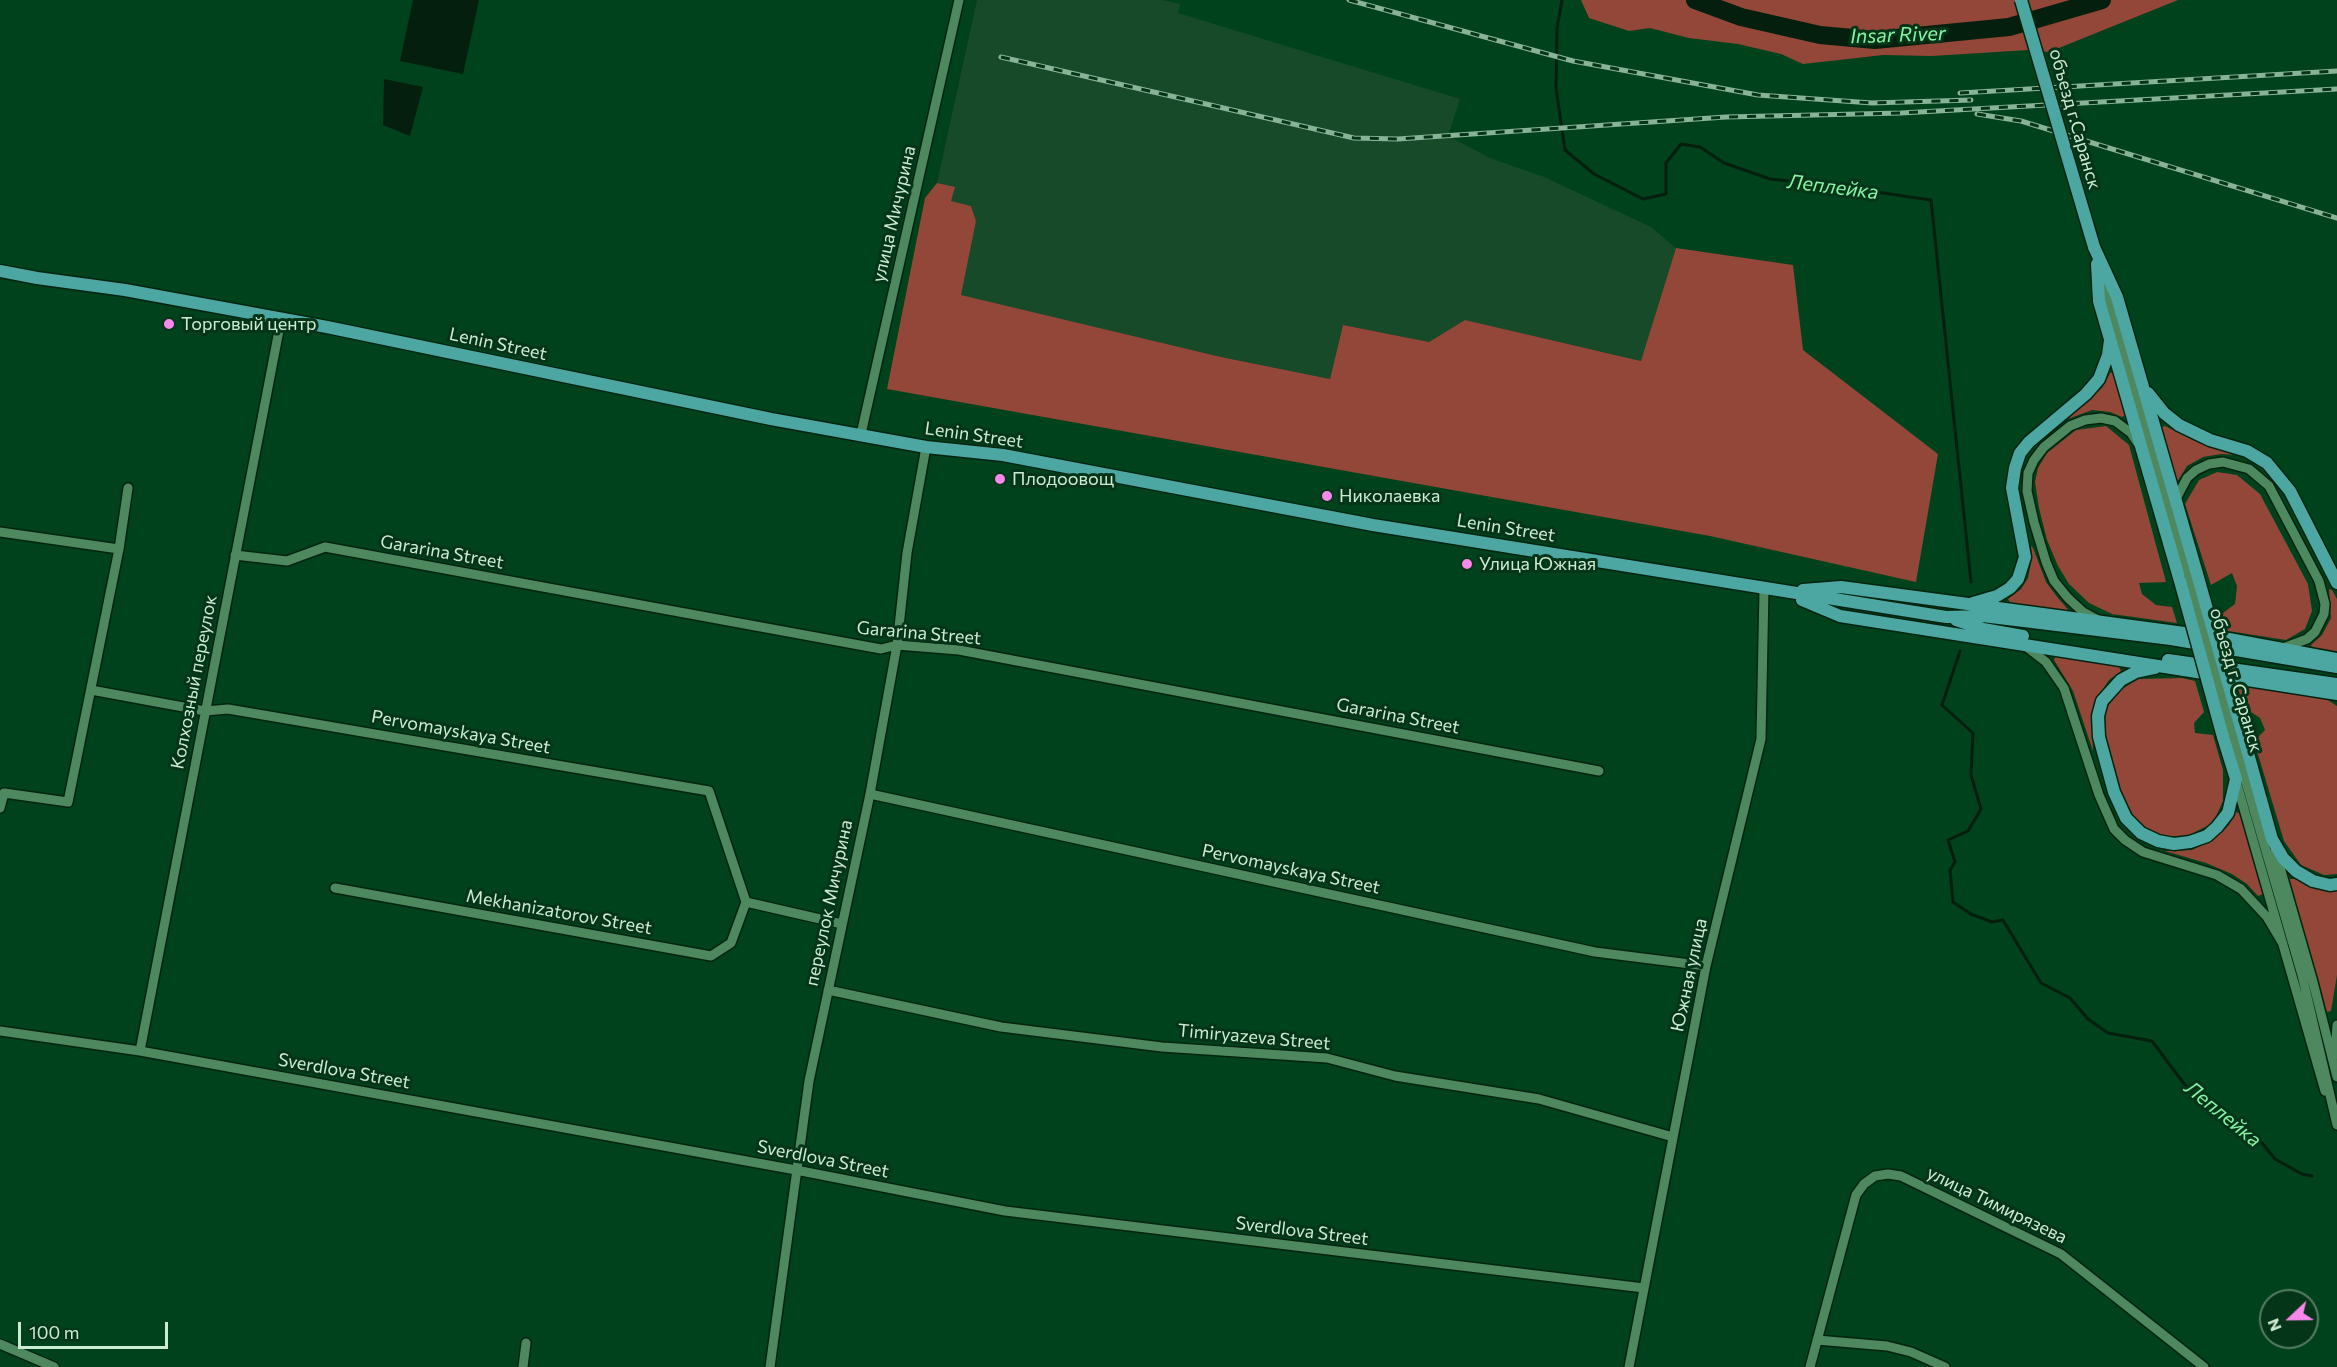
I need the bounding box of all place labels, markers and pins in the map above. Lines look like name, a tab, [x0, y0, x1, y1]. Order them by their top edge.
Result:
place label: Торговый центр	[181, 313, 317, 335]
marker: Торговый центр	[162, 317, 176, 331]
place label: Плодоовощ	[1012, 468, 1114, 490]
marker: Плодоовощ	[993, 472, 1007, 486]
place label: Николаевка	[1339, 485, 1440, 507]
marker: Николаевка	[1320, 489, 1334, 503]
place label: Улица Южная	[1479, 553, 1596, 575]
marker: Улица Южная	[1460, 557, 1474, 571]

